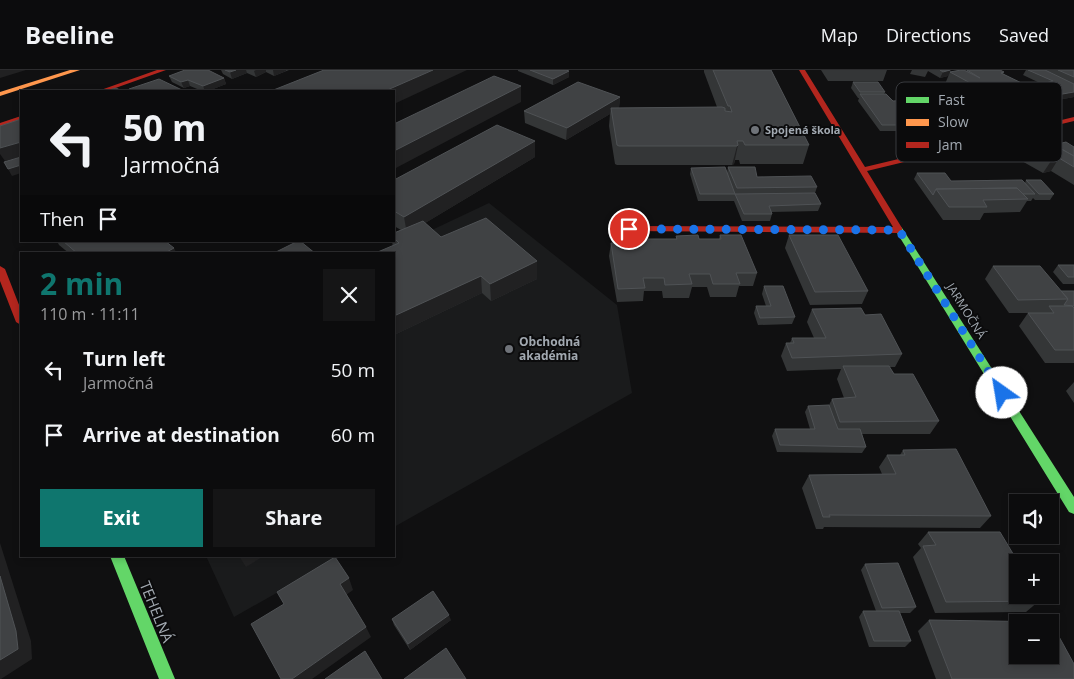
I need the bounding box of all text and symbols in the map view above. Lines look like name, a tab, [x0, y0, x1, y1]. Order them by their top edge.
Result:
text: Beeline	[25, 18, 114, 51]
text: Map	[821, 23, 858, 47]
text: Directions	[886, 23, 971, 47]
text: Saved	[999, 23, 1049, 47]
legend	[896, 82, 1062, 162]
text: Fast	[938, 90, 965, 109]
text: 50 m	[123, 104, 206, 151]
icon: left	[40, 110, 105, 175]
text: Slow	[938, 112, 969, 131]
place label: Spojená škola	[765, 122, 841, 137]
marker: Spojená škola	[749, 124, 761, 136]
text: Jam	[936, 135, 963, 154]
text: Jarmočná	[123, 149, 220, 179]
icon: arrive	[94, 205, 122, 233]
text: Then	[40, 206, 84, 232]
pin	[608, 208, 650, 250]
icon: arrive	[615, 215, 643, 243]
text: 2 min	[40, 263, 123, 304]
button: close	[323, 269, 375, 321]
street label: JARMOČNÁ	[942, 279, 990, 342]
text: 110 m · 11:11	[40, 303, 140, 325]
place label: Obchodná akadémia	[519, 333, 580, 364]
marker: Obchodná akadémia	[503, 343, 515, 355]
text: Turn left	[83, 346, 165, 372]
icon: left	[40, 356, 68, 384]
text: 50 m	[331, 357, 375, 383]
position arrow	[975, 366, 1027, 418]
text: Jarmočná	[83, 372, 154, 394]
icon: arrive	[40, 421, 68, 449]
text: Arrive at destination	[83, 422, 280, 448]
text: 60 m	[331, 422, 375, 448]
button: Exit	[40, 489, 203, 547]
button: Share	[213, 489, 375, 547]
map controls	[1009, 494, 1059, 664]
button: sound	[1009, 494, 1059, 544]
button: +	[1009, 554, 1059, 604]
street label: TEHELNÁ	[136, 578, 178, 646]
button: −	[1009, 614, 1059, 664]

